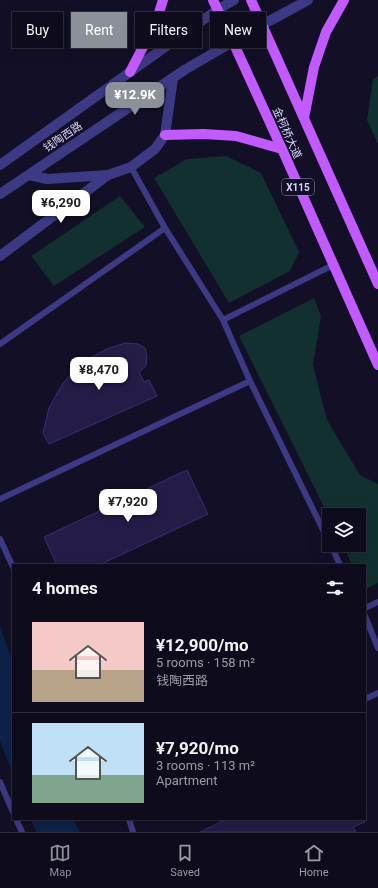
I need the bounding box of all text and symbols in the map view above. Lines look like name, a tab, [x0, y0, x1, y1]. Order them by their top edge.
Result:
chip: Buy	[12, 12, 63, 48]
chip: Rent	[71, 12, 127, 48]
chip: Filters	[135, 12, 202, 48]
chip: New	[210, 12, 266, 48]
pin: ¥12.9K	[102, 82, 168, 116]
text: ¥12.9K	[114, 87, 156, 102]
street label: 金柯桥大道	[270, 105, 304, 161]
street label: 钱陶西路	[41, 119, 85, 155]
road number: X115	[282, 179, 314, 195]
pin: ¥6,290	[28, 190, 94, 224]
text: ¥6,290	[41, 195, 81, 210]
pin: ¥8,470	[66, 357, 132, 391]
text: ¥8,470	[79, 362, 119, 377]
pin: ¥7,920	[95, 489, 161, 523]
text: ¥7,920	[108, 494, 148, 509]
map controls	[322, 508, 366, 552]
button: layers	[322, 508, 366, 552]
icon: filters	[324, 577, 346, 599]
text: 4 homes	[32, 578, 98, 598]
text: ¥12,900/mo	[156, 635, 249, 655]
icon: home	[64, 638, 112, 686]
text: 5 rooms · 158 m²	[156, 655, 255, 670]
text: 钱陶西路	[156, 673, 208, 688]
text: ¥7,920/mo	[156, 738, 239, 758]
icon: home	[64, 739, 112, 787]
text: 3 rooms · 113 m²	[156, 758, 255, 773]
text: Apartment	[156, 773, 218, 788]
tab: Map	[49, 842, 71, 879]
tab: Saved	[170, 842, 200, 879]
tab: Home	[299, 842, 329, 879]

